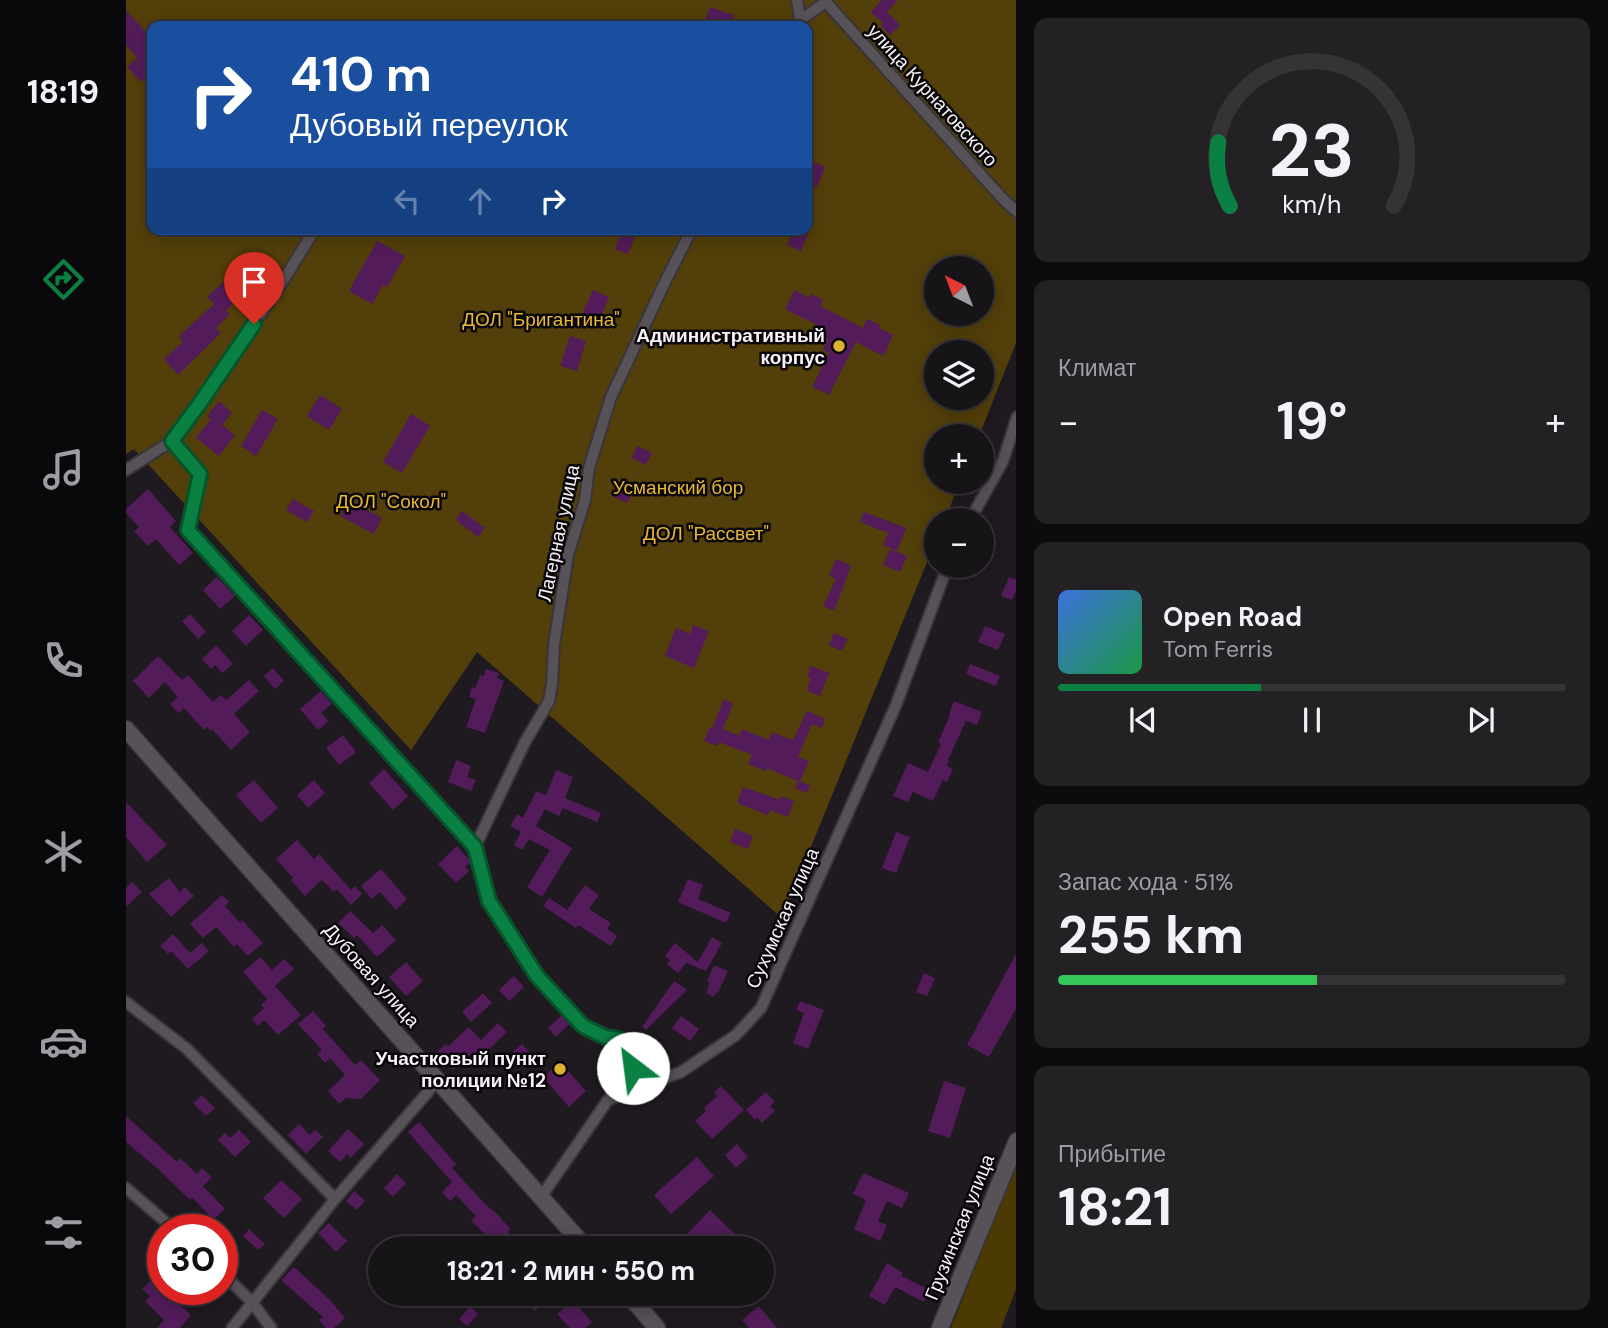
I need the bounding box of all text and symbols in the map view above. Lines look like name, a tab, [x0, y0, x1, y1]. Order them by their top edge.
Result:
street label: улица Курнатовского	[862, 19, 1003, 172]
text: 410 m	[290, 42, 432, 106]
icon: right	[175, 49, 266, 140]
text: 18:19	[27, 71, 99, 113]
text: Дубовый переулок	[290, 104, 568, 146]
text: 23	[1269, 104, 1355, 199]
icon: left	[388, 182, 426, 220]
icon: ahead	[461, 182, 499, 220]
icon: right	[534, 182, 572, 220]
text: km/h	[1282, 188, 1342, 221]
pin	[224, 252, 284, 324]
icon: directions	[39, 255, 88, 304]
north arrow	[924, 256, 994, 326]
map controls	[924, 256, 994, 578]
icon: arrive	[235, 263, 273, 301]
park label: ДОЛ "Бригантина"	[462, 307, 620, 332]
place label: Административный корпус	[636, 323, 825, 370]
marker: Административный корпус	[831, 338, 847, 354]
button: layers	[924, 340, 994, 410]
text: Климат	[1058, 353, 1136, 383]
text: 19°	[1277, 387, 1347, 455]
text: −	[1058, 397, 1079, 447]
text: +	[1545, 397, 1566, 447]
button: +	[924, 424, 994, 494]
icon: music	[39, 445, 88, 494]
street label: Лагерная улица	[532, 462, 585, 604]
park label: Усманский бор	[613, 475, 743, 500]
park label: ДОЛ "Сокол"	[336, 489, 446, 514]
button: −	[924, 508, 994, 578]
park label: ДОЛ "Рассвет"	[643, 521, 769, 546]
text: Open Road	[1163, 600, 1302, 634]
text: Tom Ferris	[1163, 634, 1273, 664]
icon: phone	[39, 636, 88, 685]
icon: previous	[1124, 701, 1162, 739]
icon: pause	[1293, 701, 1331, 739]
icon: next	[1462, 701, 1500, 739]
icon: climate	[39, 827, 88, 876]
street label: Сухумская улица	[740, 844, 825, 992]
text: Запас хода · 51%	[1058, 867, 1233, 897]
text: 255 km	[1058, 901, 1244, 969]
street label: Дубовая улица	[318, 918, 426, 1033]
icon: car	[39, 1017, 88, 1066]
position arrow	[596, 1031, 670, 1105]
place label: Участковый пункт полиции №12	[375, 1046, 546, 1093]
marker: Участковый пункт полиции №12	[552, 1061, 568, 1077]
text: Прибытие	[1058, 1139, 1166, 1169]
street label: Грузинская улица	[919, 1150, 1000, 1304]
text: 18:21	[1058, 1173, 1172, 1241]
icon: filters	[39, 1208, 88, 1257]
speed limit sign: 30	[147, 1214, 238, 1305]
text: 18:21 · 2 мин · 550 m	[447, 1254, 695, 1288]

